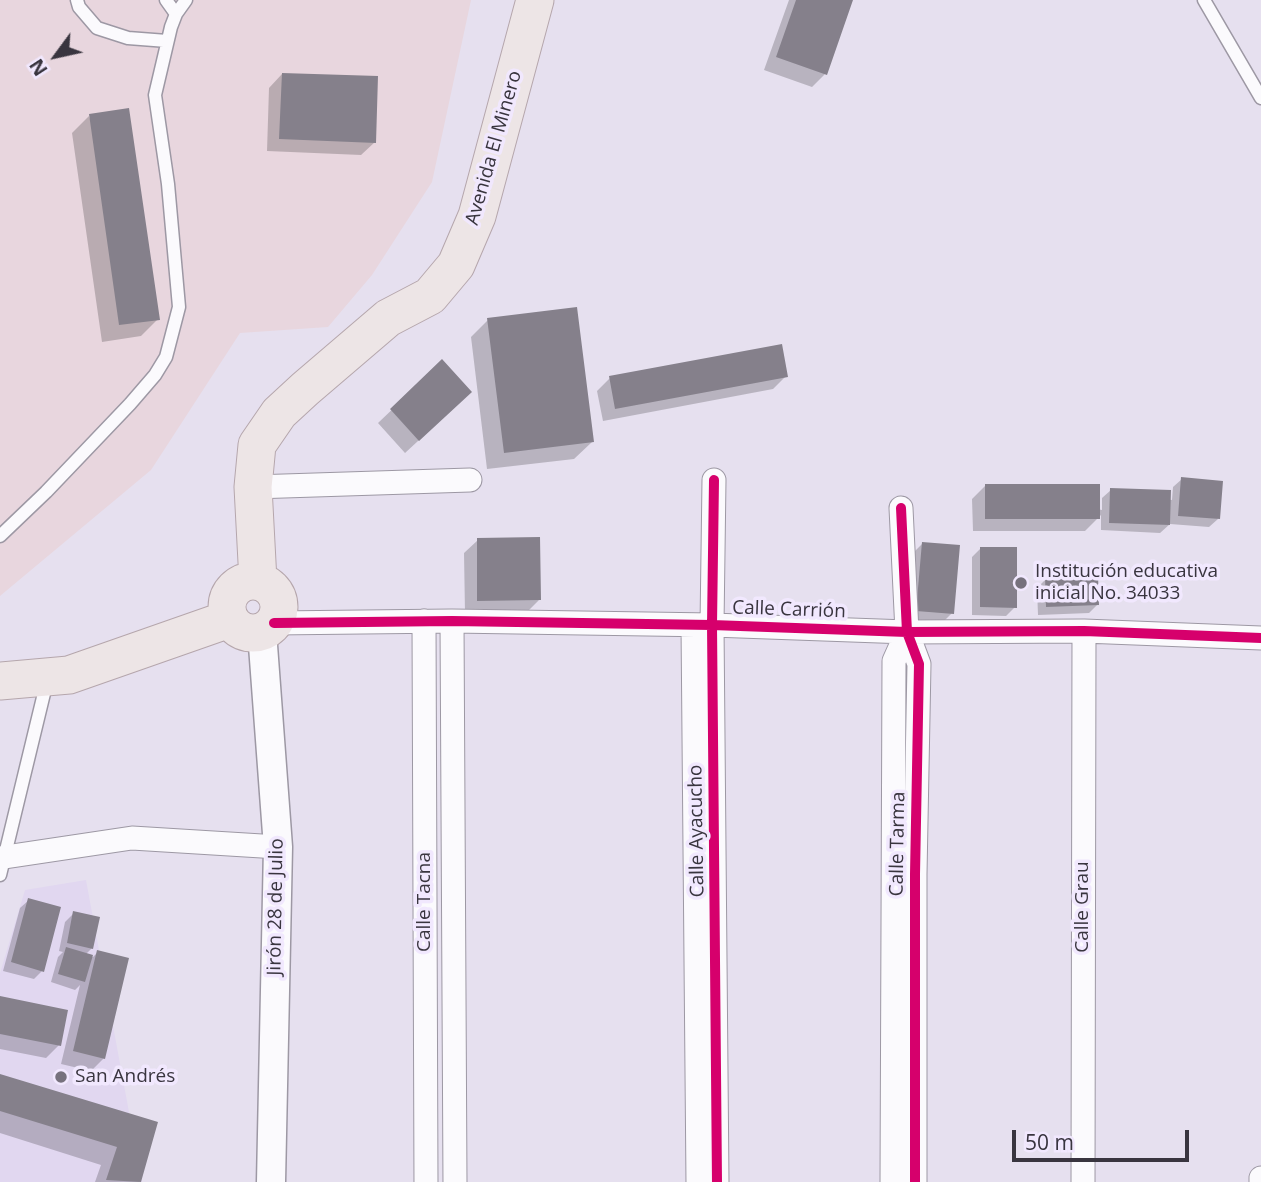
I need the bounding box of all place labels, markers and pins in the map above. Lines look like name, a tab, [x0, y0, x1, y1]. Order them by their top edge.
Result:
place label: Institución educativa inicial No. 34033	[1035, 561, 1218, 605]
marker: Institución educativa inicial No. 34033	[1013, 575, 1029, 591]
place label: San Andrés	[75, 1066, 175, 1088]
marker: San Andrés	[53, 1069, 69, 1085]

